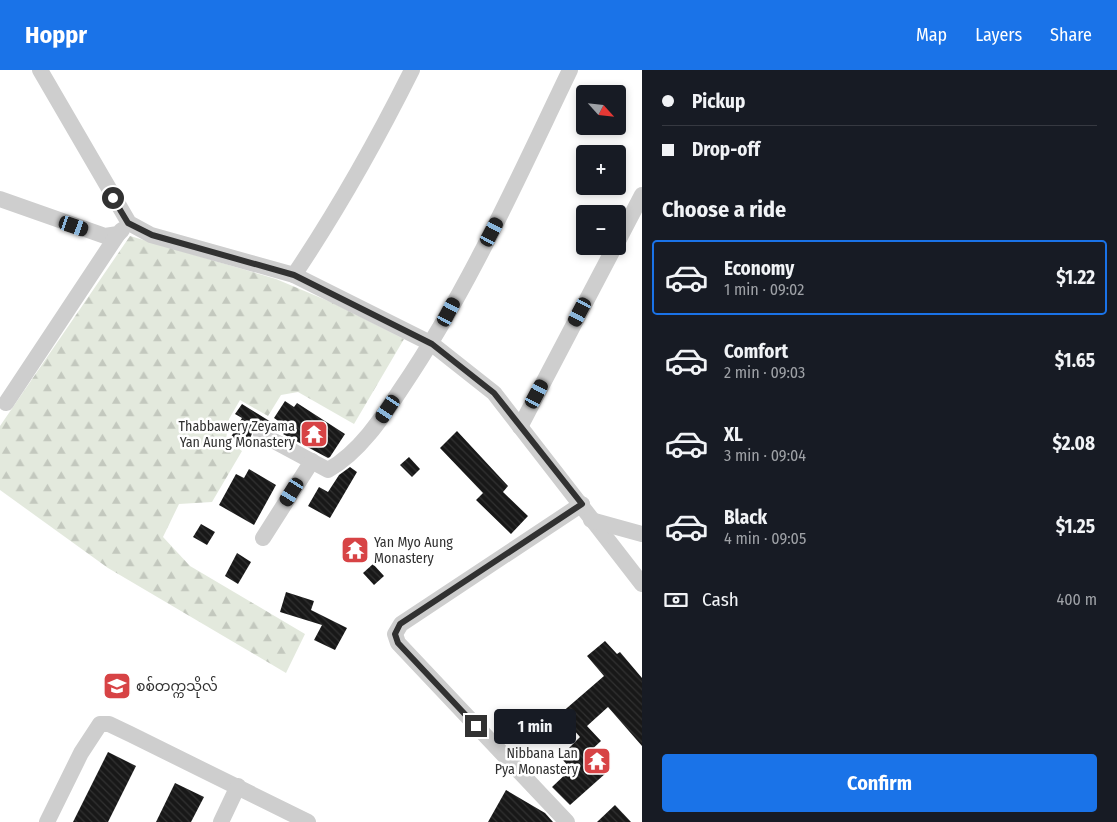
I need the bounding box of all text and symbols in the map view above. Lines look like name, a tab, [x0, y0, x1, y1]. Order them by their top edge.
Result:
text: Hoppr	[25, 21, 87, 49]
text: Map	[916, 24, 947, 46]
text: Layers	[975, 24, 1022, 46]
text: Share	[1050, 24, 1092, 46]
north arrow	[576, 85, 626, 135]
map controls	[576, 85, 626, 255]
text: Pickup	[692, 90, 745, 113]
text: Drop-off	[692, 138, 760, 161]
button: +	[576, 145, 626, 195]
route start	[102, 187, 124, 209]
text: Choose a ride	[662, 196, 786, 223]
button: −	[576, 205, 626, 255]
car	[57, 214, 90, 238]
car	[478, 215, 505, 249]
icon: car	[664, 255, 709, 300]
text: Economy	[724, 257, 794, 280]
text: $1.22	[1056, 266, 1095, 289]
text: 1 min · 09:02	[724, 280, 804, 299]
car	[435, 295, 462, 329]
car	[566, 295, 593, 329]
icon: car	[664, 338, 709, 383]
text: Comfort	[724, 340, 788, 363]
text: $1.65	[1055, 349, 1095, 372]
text: 2 min · 09:03	[724, 363, 805, 382]
car	[523, 377, 550, 411]
car	[373, 392, 402, 426]
place label: Thabbawery Zeyama Yan Aung Monastery	[179, 418, 296, 451]
temple icon: Thabbawery Zeyama Yan Aung Monastery	[299, 419, 329, 449]
icon: car	[664, 421, 709, 466]
text: XL	[724, 423, 743, 446]
text: $2.08	[1052, 432, 1095, 455]
text: 3 min · 09:04	[724, 446, 806, 465]
car	[277, 475, 306, 509]
icon: car	[664, 504, 709, 549]
text: Black	[724, 506, 767, 529]
text: $1.25	[1056, 515, 1095, 538]
text: 4 min · 09:05	[724, 529, 806, 548]
place label: Yan Myo Aung Monastery	[374, 534, 453, 567]
temple icon: Yan Myo Aung Monastery	[340, 535, 370, 565]
icon: cash	[662, 586, 690, 614]
text: Cash	[702, 588, 739, 611]
text: 400 m	[1057, 590, 1097, 609]
school or university icon: စစ်‌တက္ကသိုလ်	[102, 671, 132, 701]
place label: စစ်‌တက္ကသိုလ်	[136, 676, 218, 698]
callout: 1 min	[494, 708, 576, 744]
route end	[465, 715, 487, 737]
text: 1 min	[518, 717, 552, 736]
place label: Nibbana Lan Pya Monastery	[495, 745, 579, 778]
temple icon: Nibbana Lan Pya Monastery	[582, 746, 612, 776]
button: Confirm	[662, 754, 1097, 812]

